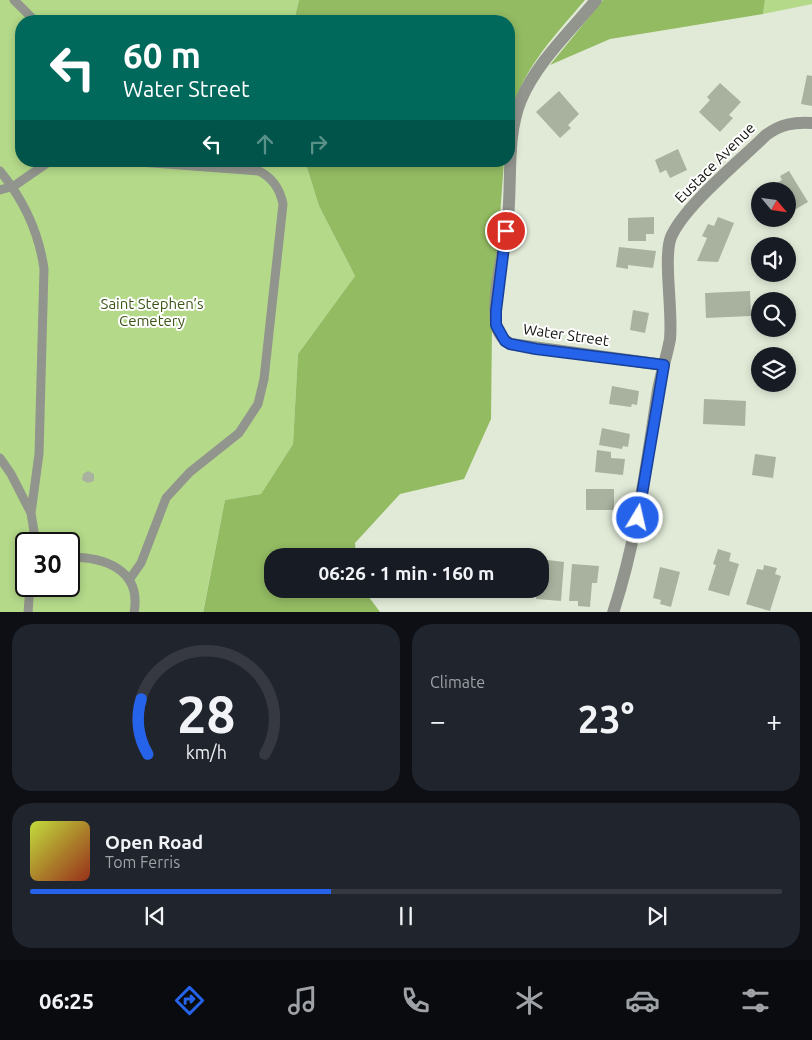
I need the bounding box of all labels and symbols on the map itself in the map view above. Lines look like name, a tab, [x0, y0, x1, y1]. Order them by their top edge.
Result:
street label: Eustace Avenue	[671, 119, 758, 206]
north arrow	[751, 182, 796, 228]
pin	[485, 210, 527, 252]
park label: Saint Stephen’s Cemetery	[101, 295, 203, 329]
street label: Water Street	[522, 320, 610, 349]
position arrow	[611, 491, 663, 543]
speed limit sign: 30	[15, 532, 80, 597]

